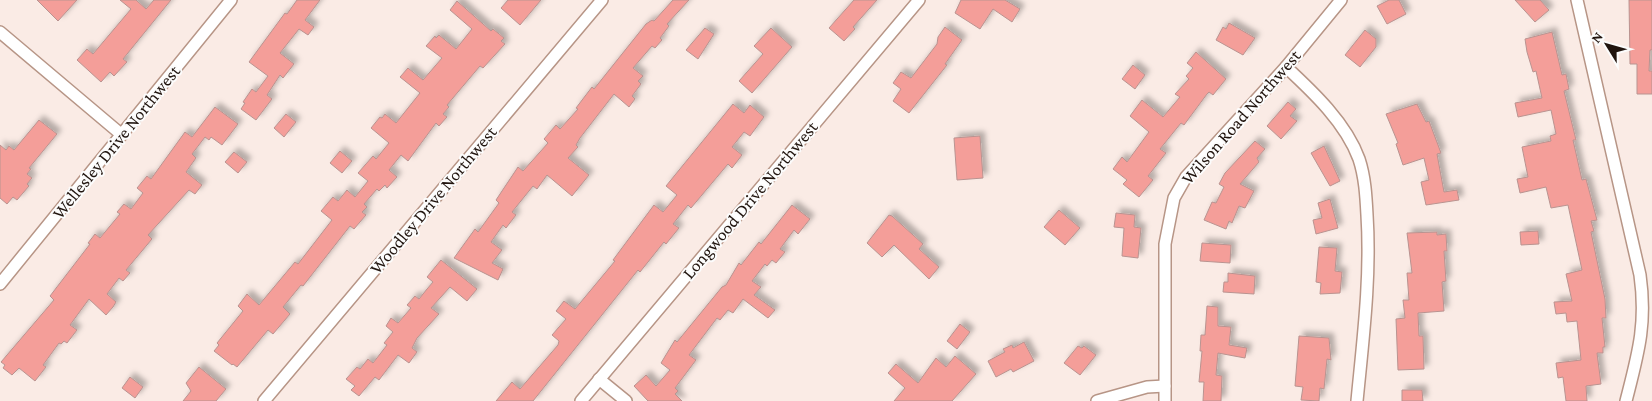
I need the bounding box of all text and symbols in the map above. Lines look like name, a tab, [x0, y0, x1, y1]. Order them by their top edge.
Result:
north arrow	[1582, 20, 1632, 70]
text: N	[1587, 28, 1606, 46]
street label: Wilson Road Northwest	[1177, 45, 1305, 188]
street label: Wellesley Drive Northwest	[48, 60, 185, 223]
street label: Longwood Drive Northwest	[678, 116, 822, 283]
street label: Woodley Drive Northwest	[365, 121, 501, 278]

